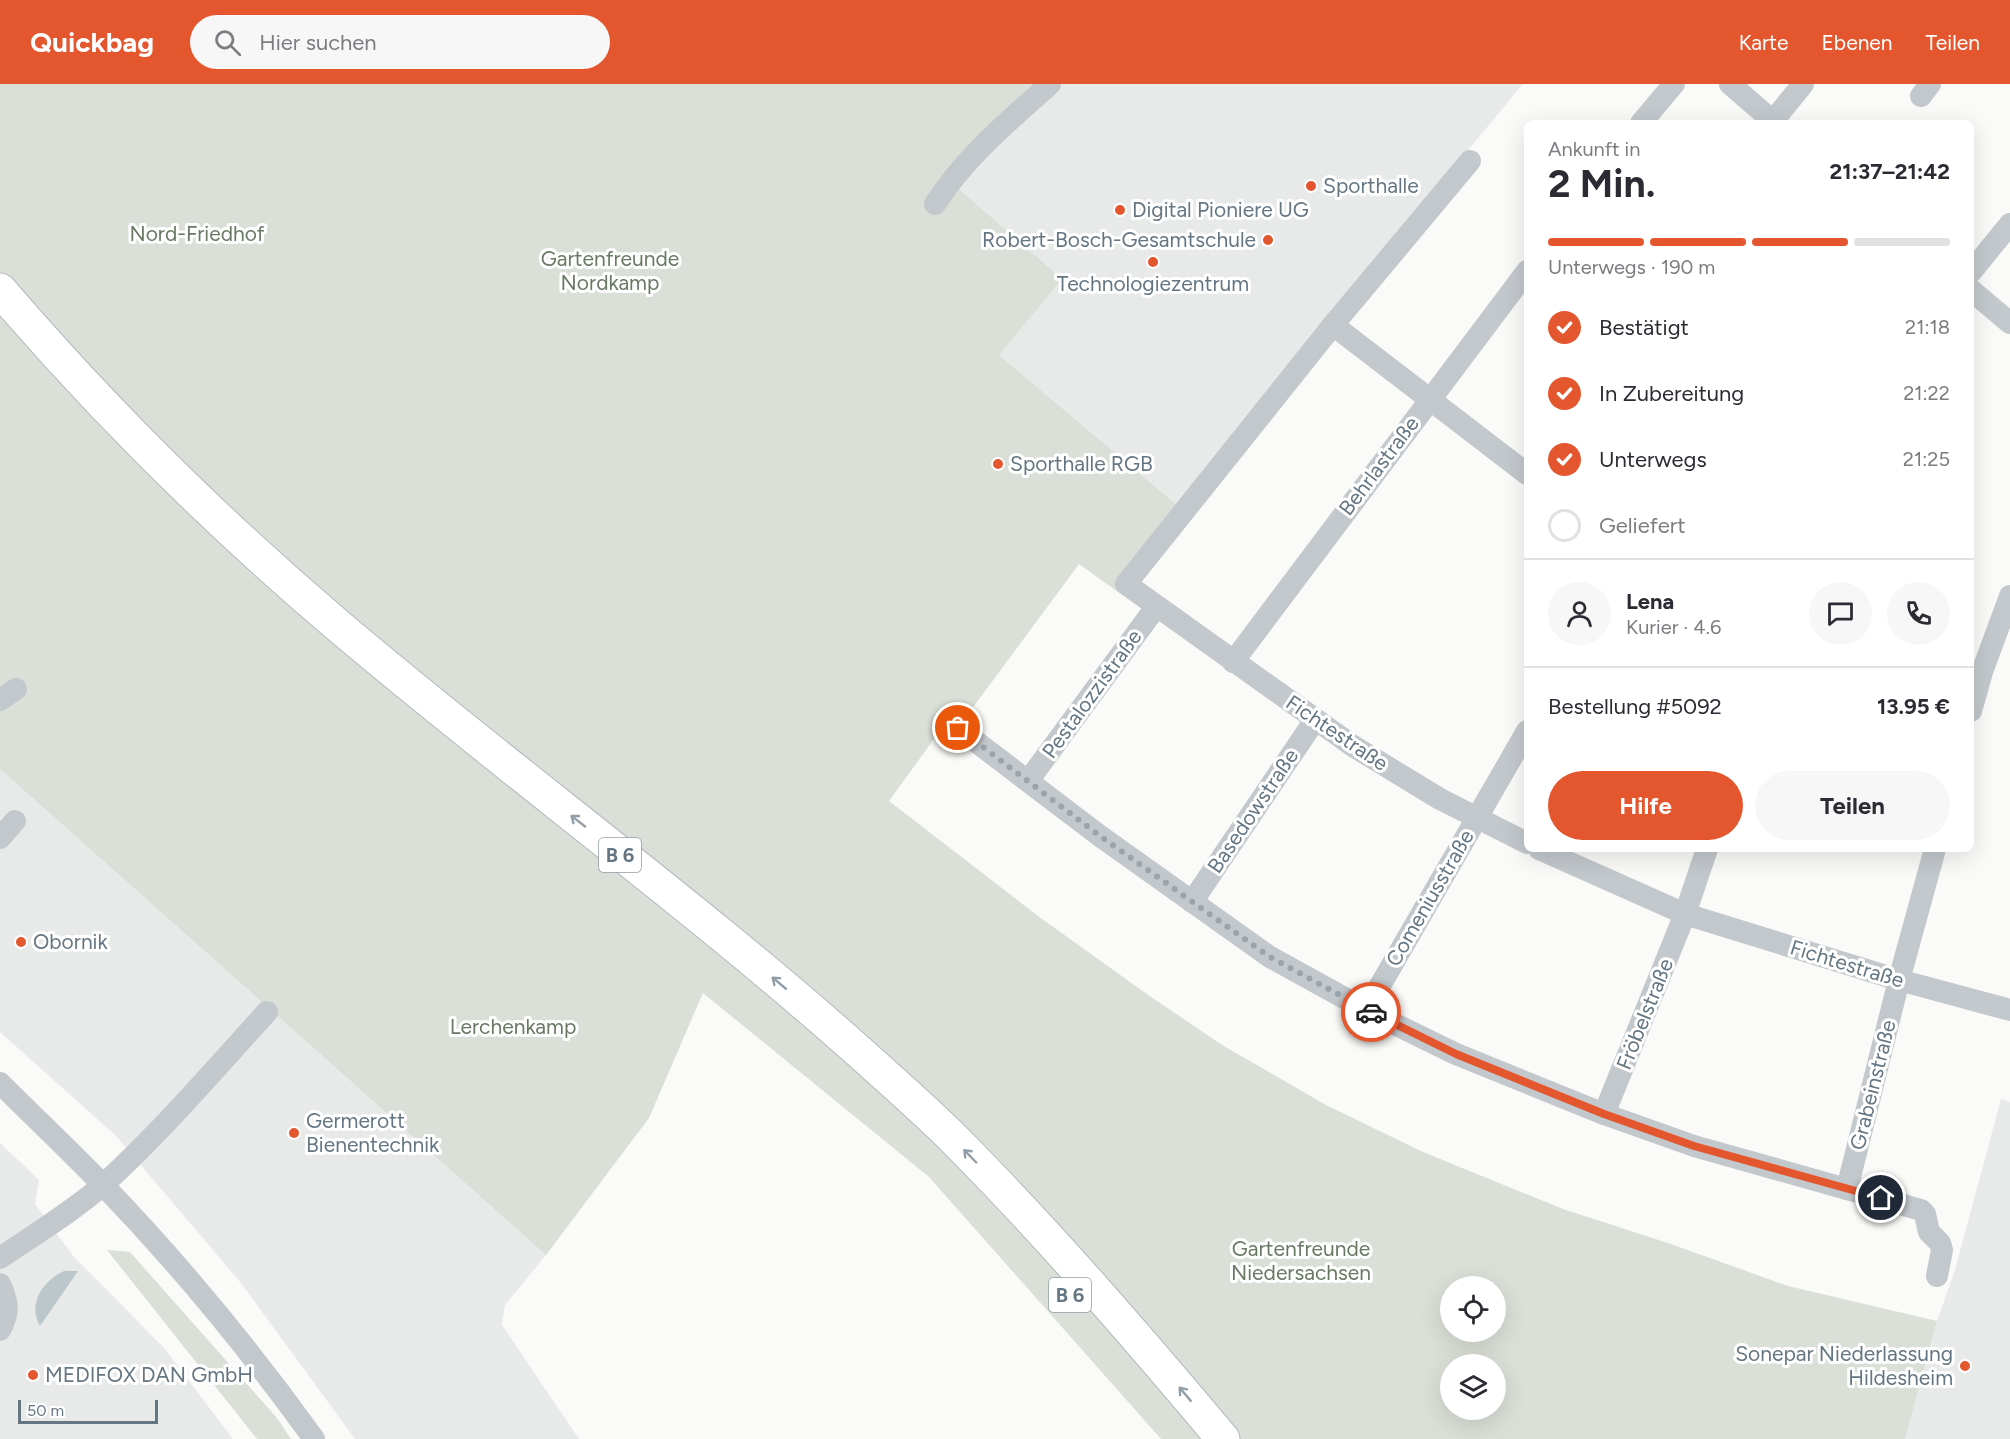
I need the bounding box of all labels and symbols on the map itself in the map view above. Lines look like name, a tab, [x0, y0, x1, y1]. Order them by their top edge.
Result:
place label: Sporthalle	[1323, 173, 1419, 198]
marker: Sporthalle	[1304, 179, 1318, 193]
place label: Digital Pioniere UG	[1132, 197, 1309, 222]
marker: Digital Pioniere UG	[1113, 203, 1127, 217]
park label: Nord-Friedhof	[129, 221, 265, 246]
place label: Robert-Bosch-Gesamtschule	[982, 227, 1256, 252]
marker: Robert-Bosch-Gesamtschule	[1261, 233, 1275, 247]
park label: Gartenfreunde Nordkamp	[541, 246, 679, 295]
marker: Technologiezentrum	[1146, 255, 1160, 269]
place label: Technologiezentrum	[1057, 271, 1249, 296]
street label: Behrlastraße	[1333, 411, 1424, 520]
place label: Sporthalle RGB	[1010, 451, 1153, 476]
marker: Sporthalle RGB	[991, 457, 1005, 471]
street label: Pestalozzistraße	[1037, 624, 1147, 763]
street label: Fichtestraße	[1282, 689, 1393, 776]
pin	[932, 702, 983, 753]
street label: Basedowstraße	[1202, 744, 1303, 878]
one-way arrow	[570, 815, 586, 828]
street label: Comeniusstraße	[1380, 825, 1479, 971]
road number: B 6	[599, 838, 641, 872]
place label: Obornik	[33, 929, 108, 954]
street label: Fichtestraße	[1787, 934, 1907, 993]
marker: Obornik	[14, 935, 28, 949]
street label: Fröbelstraße	[1611, 955, 1678, 1073]
one-way arrow	[772, 976, 787, 990]
courier	[1341, 982, 1401, 1042]
park label: Lerchenkamp	[450, 1014, 576, 1039]
street label: Grabeinstraße	[1844, 1017, 1901, 1152]
place label: Germerott Bienentechnik	[306, 1108, 440, 1157]
marker: Germerott Bienentechnik	[287, 1126, 301, 1140]
one-way arrow	[963, 1148, 978, 1163]
pin	[1855, 1172, 1906, 1223]
park label: Gartenfreunde Niedersachsen	[1231, 1236, 1371, 1285]
road number: B 6	[1049, 1278, 1091, 1312]
place label: Sonepar Niederlassung Hildesheim	[1735, 1341, 1953, 1390]
marker: Sonepar Niederlassung Hildesheim	[1958, 1359, 1972, 1373]
place label: MEDIFOX DAN GmbH	[45, 1362, 253, 1387]
marker: MEDIFOX DAN GmbH	[26, 1368, 40, 1382]
one-way arrow	[1178, 1387, 1192, 1402]
scale bar	[18, 1397, 158, 1424]

